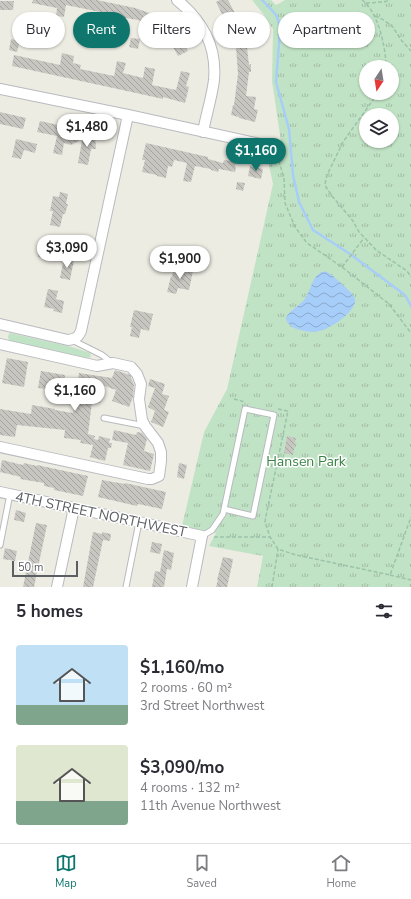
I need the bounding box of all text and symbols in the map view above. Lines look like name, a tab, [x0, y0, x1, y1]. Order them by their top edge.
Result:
chip: Buy	[12, 12, 65, 48]
chip: Rent	[73, 12, 130, 48]
chip: Filters	[138, 12, 205, 48]
chip: New	[213, 12, 270, 48]
chip: Apartment	[278, 12, 375, 48]
north arrow	[359, 60, 399, 100]
map controls	[359, 60, 399, 148]
button: layers	[359, 108, 399, 148]
pin: $1,480	[54, 114, 120, 148]
text: $1,480	[66, 118, 108, 136]
pin: $1,160	[223, 138, 289, 172]
text: $1,160	[235, 142, 277, 160]
pin: $3,090	[34, 235, 100, 269]
text: $3,090	[46, 239, 88, 257]
pin: $1,900	[147, 246, 213, 280]
text: $1,900	[159, 250, 201, 268]
pin: $1,160	[42, 378, 108, 412]
text: $1,160	[54, 382, 96, 400]
park label: Hansen Park	[266, 452, 347, 471]
street label: 4TH STREET NORTHWEST	[13, 487, 189, 542]
scale bar	[12, 559, 78, 578]
text: 50 m	[18, 560, 43, 575]
text: 5 homes	[16, 600, 83, 623]
icon: filters	[373, 600, 395, 622]
text: $1,160/mo	[140, 656, 224, 679]
icon: home	[48, 661, 96, 709]
text: 2 rooms · 60 m²	[140, 679, 232, 697]
text: 3rd Street Northwest	[140, 697, 264, 715]
text: $3,090/mo	[140, 756, 224, 779]
icon: home	[48, 761, 96, 809]
text: 4 rooms · 132 m²	[140, 779, 240, 797]
text: 11th Avenue Northwest	[140, 797, 281, 815]
tab: Map	[55, 852, 77, 891]
tab: Saved	[186, 852, 217, 891]
tab: Home	[326, 852, 356, 891]

